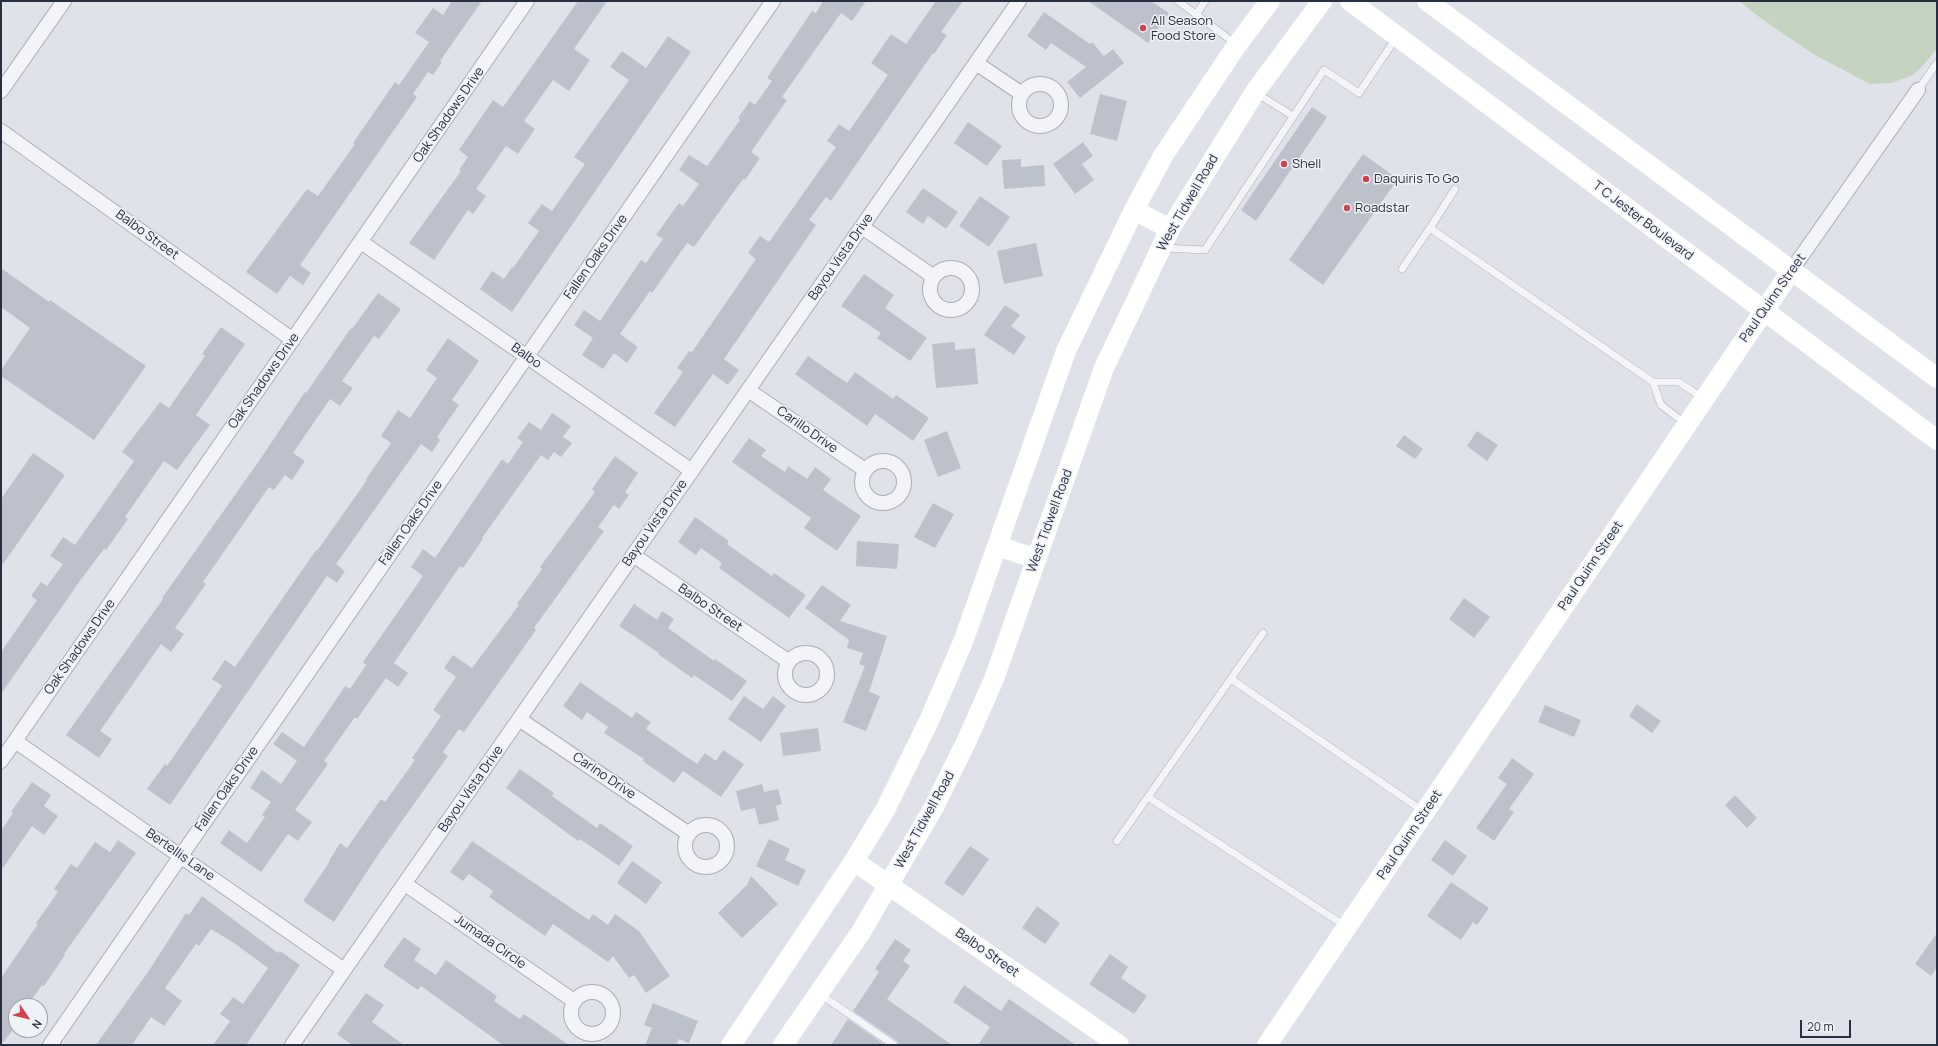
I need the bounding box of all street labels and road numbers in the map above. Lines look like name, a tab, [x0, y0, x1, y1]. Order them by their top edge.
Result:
street label: Oak Shadows Drive	[410, 64, 488, 166]
street label: West Tidwell Road	[1154, 152, 1222, 254]
street label: T C Jester Boulevard	[1590, 178, 1696, 264]
street label: Balbo Street	[112, 207, 182, 263]
street label: Bayou Vista Drive	[805, 211, 877, 303]
street label: Fallen Oaks Drive	[561, 212, 631, 302]
street label: Paul Quinn Street	[1737, 251, 1809, 345]
street label: Oak Shadows Drive	[225, 330, 303, 432]
street label: Balbo	[508, 340, 544, 372]
street label: Carillo Drive	[773, 403, 841, 457]
street label: West Tidwell Road	[1024, 467, 1076, 575]
street label: Bayou Vista Drive	[619, 477, 691, 569]
street label: Fallen Oaks Drive	[376, 478, 446, 568]
street label: Paul Quinn Street	[1555, 518, 1627, 614]
street label: Balbo Street	[675, 581, 745, 635]
street label: Oak Shadows Drive	[41, 596, 119, 698]
street label: Bayou Vista Drive	[435, 743, 507, 835]
street label: Fallen Oaks Drive	[192, 744, 262, 834]
street label: Carino Drive	[570, 749, 638, 803]
street label: West Tidwell Road	[892, 769, 958, 871]
street label: Paul Quinn Street	[1374, 787, 1446, 883]
street label: Bertellis Lane	[143, 826, 217, 884]
street label: Jumada Circle	[451, 912, 529, 972]
street label: Balbo Street	[952, 925, 1022, 981]

